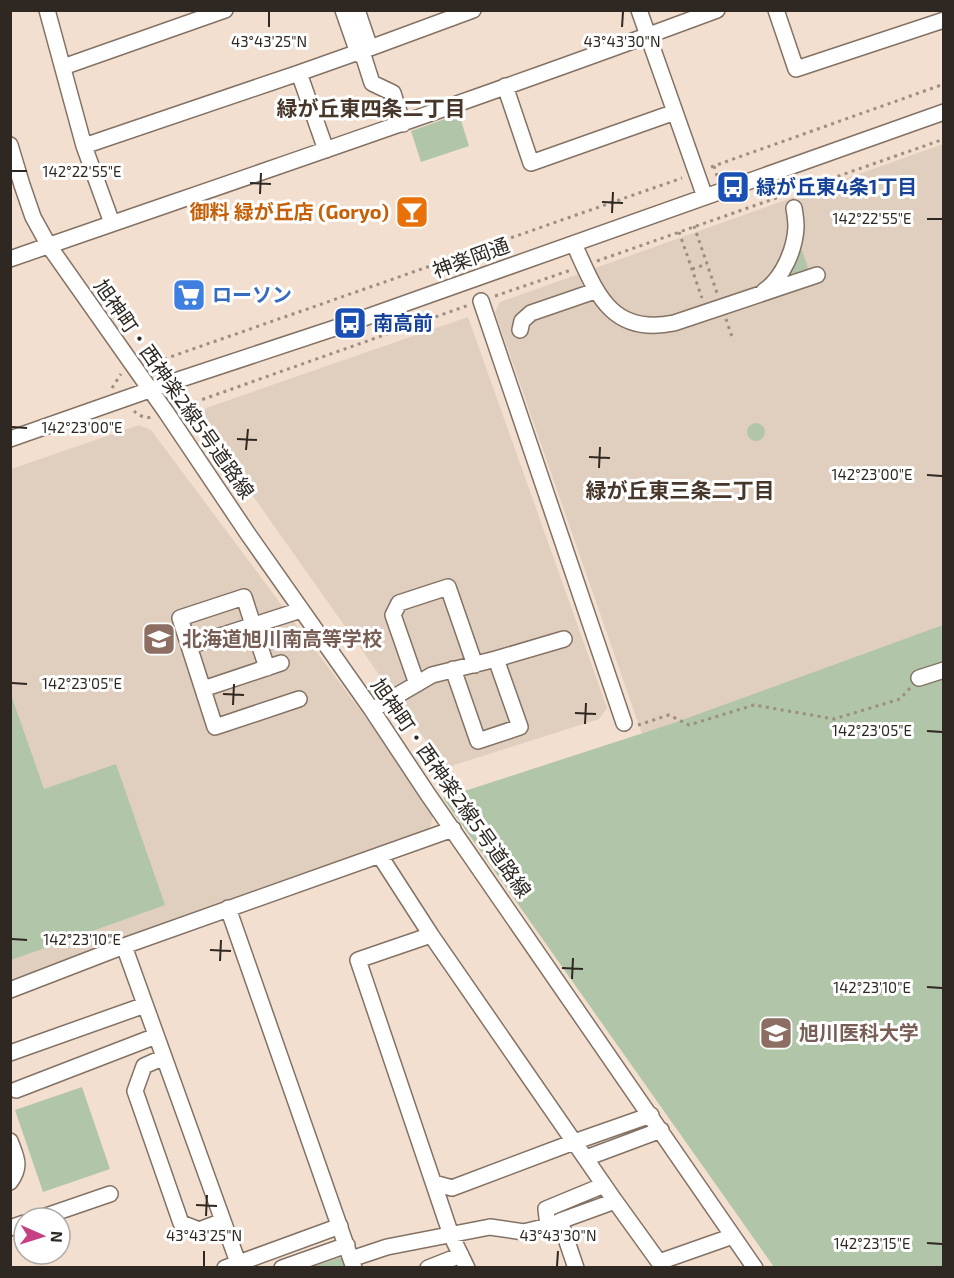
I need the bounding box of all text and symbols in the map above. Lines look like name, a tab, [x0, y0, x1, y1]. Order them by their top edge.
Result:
text: 43°43'25"N	[231, 32, 307, 50]
text: 43°43'30"N	[584, 32, 660, 50]
district label: 緑が丘東四条二丁目	[277, 95, 466, 120]
text: 142°22'55"E	[43, 162, 121, 180]
bus stop icon: 緑が丘東4条1丁目	[715, 169, 751, 205]
place label: 緑が丘東4条1丁目	[756, 174, 917, 198]
bar icon: 御料 緑が丘店 (Goryo)	[394, 194, 430, 230]
place label: 御料 緑が丘店 (Goryo)	[189, 199, 389, 224]
text: 142°22'55"E	[833, 209, 911, 227]
street label: 神楽岡通	[429, 232, 512, 282]
street label: 旭神町・西神楽2線5号道路線	[90, 274, 260, 503]
supermarket icon: ローソン	[171, 277, 207, 313]
place label: ローソン	[212, 282, 292, 306]
bus stop icon: 南高前	[332, 305, 368, 341]
place label: 南高前	[373, 310, 433, 334]
text: 142°23'00"E	[42, 418, 122, 436]
text: 142°23'00"E	[832, 465, 912, 483]
district label: 緑が丘東三条二丁目	[586, 477, 775, 502]
school or university icon: 北海道旭川南高等学校	[141, 621, 177, 657]
place label: 北海道旭川南高等学校	[182, 626, 382, 650]
street label: 旭神町・西神楽2線5号道路線	[367, 673, 537, 902]
text: 142°23'05"E	[42, 674, 122, 692]
text: 142°23'05"E	[832, 721, 912, 739]
text: 142°23'10"E	[43, 930, 121, 948]
text: 142°23'10"E	[833, 978, 911, 996]
school or university icon: 旭川医科大学	[758, 1015, 794, 1051]
place label: 旭川医科大学	[799, 1020, 919, 1044]
north arrow	[12, 1206, 72, 1266]
text: 43°43'25"N	[166, 1226, 242, 1244]
text: 43°43'30"N	[520, 1226, 596, 1244]
text: N	[48, 1231, 67, 1243]
text: 142°23'15"E	[834, 1234, 910, 1252]

